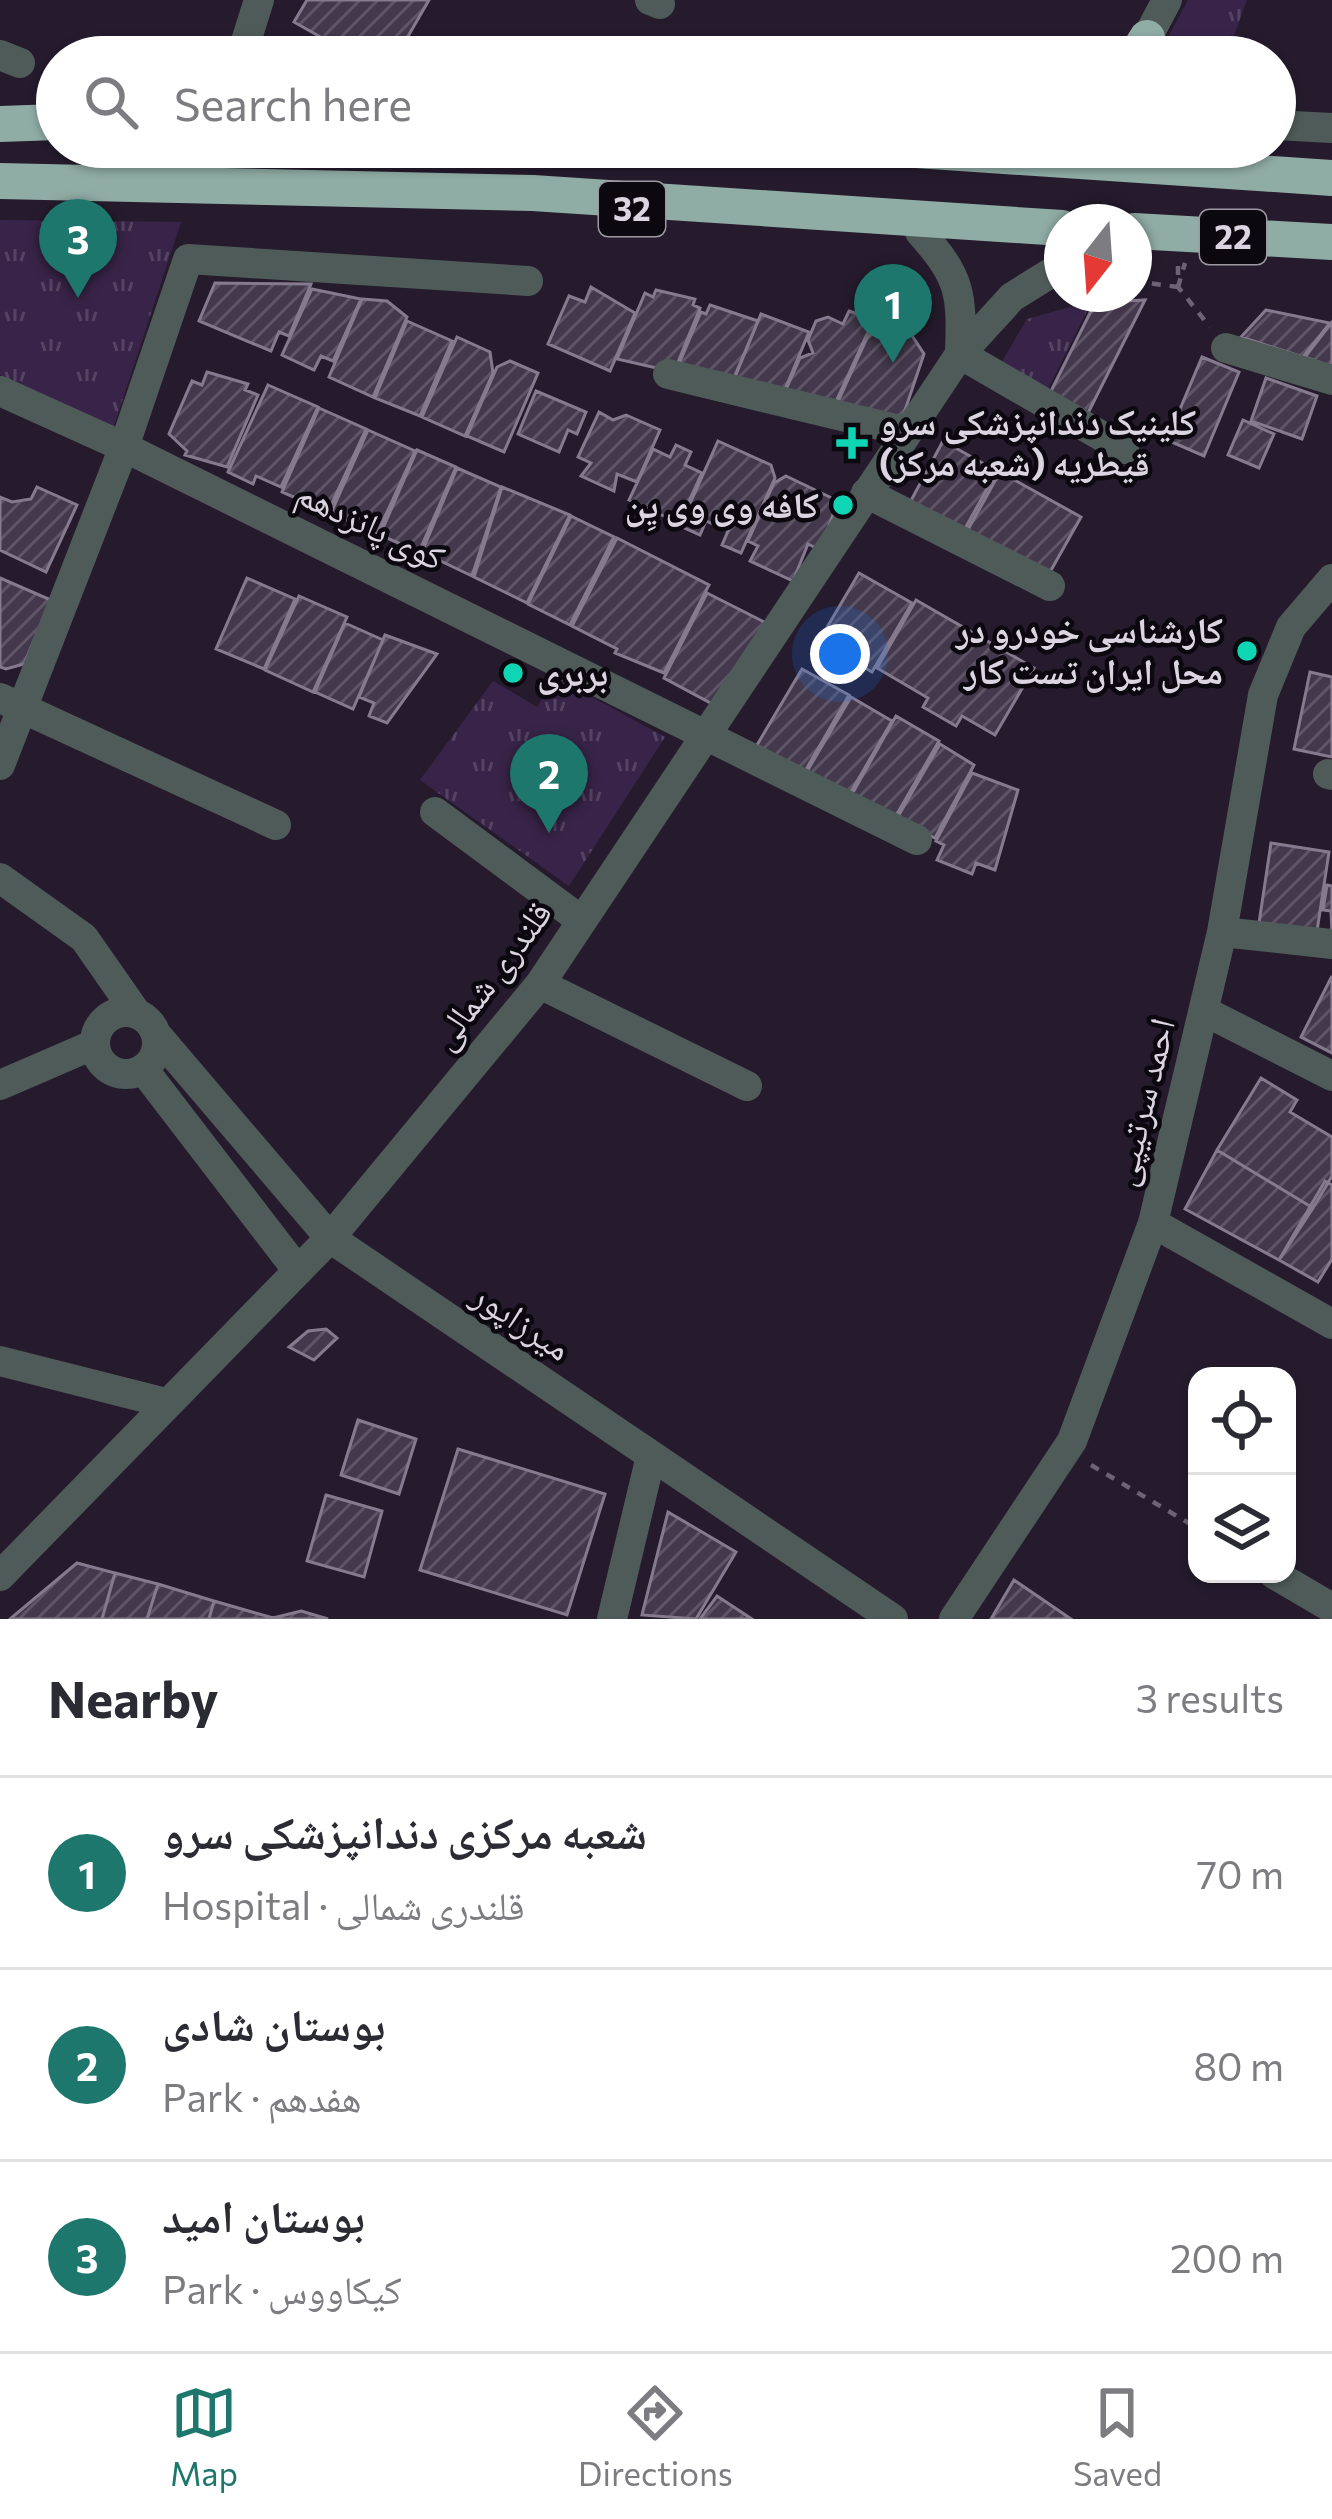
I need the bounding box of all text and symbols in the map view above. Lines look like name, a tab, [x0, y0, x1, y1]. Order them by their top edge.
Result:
search box	[36, 36, 1296, 168]
icon: search	[78, 69, 144, 135]
text: Search here	[174, 75, 412, 130]
road number: 32	[599, 182, 665, 236]
pin: 3	[39, 199, 117, 298]
north arrow	[1044, 204, 1152, 312]
road number: 22	[1200, 210, 1266, 264]
pin: 1	[854, 264, 932, 363]
place label: کلینیک دندانپزشکی سرو قیطریه (شعبه مرکز)	[879, 398, 1196, 484]
marker: کلینیک دندانپزشکی سرو قیطریه (شعبه مرکز)	[836, 427, 868, 459]
street label: کوی پانزدهم	[289, 469, 453, 581]
place label: کافه وی وی یِن	[624, 481, 819, 532]
marker: کافه وی وی یِن	[830, 492, 856, 518]
place label: کارشناسی خودرو در محل ایران تست کار	[954, 606, 1223, 694]
your location	[810, 624, 870, 684]
marker: کارشناسی خودرو در محل ایران تست کار	[1234, 638, 1260, 664]
place label: بربری	[537, 649, 608, 695]
marker: بربری	[500, 660, 526, 686]
pin: 2	[510, 734, 588, 833]
street label: قلندری شمالی	[419, 891, 561, 1058]
street label: احمد سرتیپی	[1098, 1013, 1184, 1191]
street label: میرزاپور	[463, 1270, 581, 1370]
map controls	[1188, 1367, 1296, 1583]
button: locate	[1188, 1367, 1296, 1475]
button: layers	[1188, 1475, 1296, 1583]
text: Nearby	[48, 1666, 218, 1729]
text: 3 results	[1136, 1673, 1284, 1721]
text: شعبه مرکزی دندانپزشکی سرو	[162, 1803, 647, 1858]
text: 1	[78, 1849, 96, 1897]
text: 70 m	[1197, 1849, 1284, 1897]
text: Hospital · قلندری شمالی	[162, 1880, 525, 1928]
text: بوستان شادی	[162, 1995, 385, 2050]
text: 2	[76, 2041, 98, 2089]
text: 80 m	[1193, 2041, 1284, 2089]
text: Park · هفدهم	[162, 2072, 362, 2120]
text: بوستان امید	[162, 2187, 365, 2242]
text: 3	[76, 2233, 98, 2281]
text: 200 m	[1170, 2233, 1284, 2281]
text: Park · کیکاووس	[162, 2264, 402, 2312]
tab: Map	[170, 2380, 238, 2493]
tab: Directions	[578, 2380, 733, 2493]
tab: Saved	[1073, 2380, 1162, 2493]

